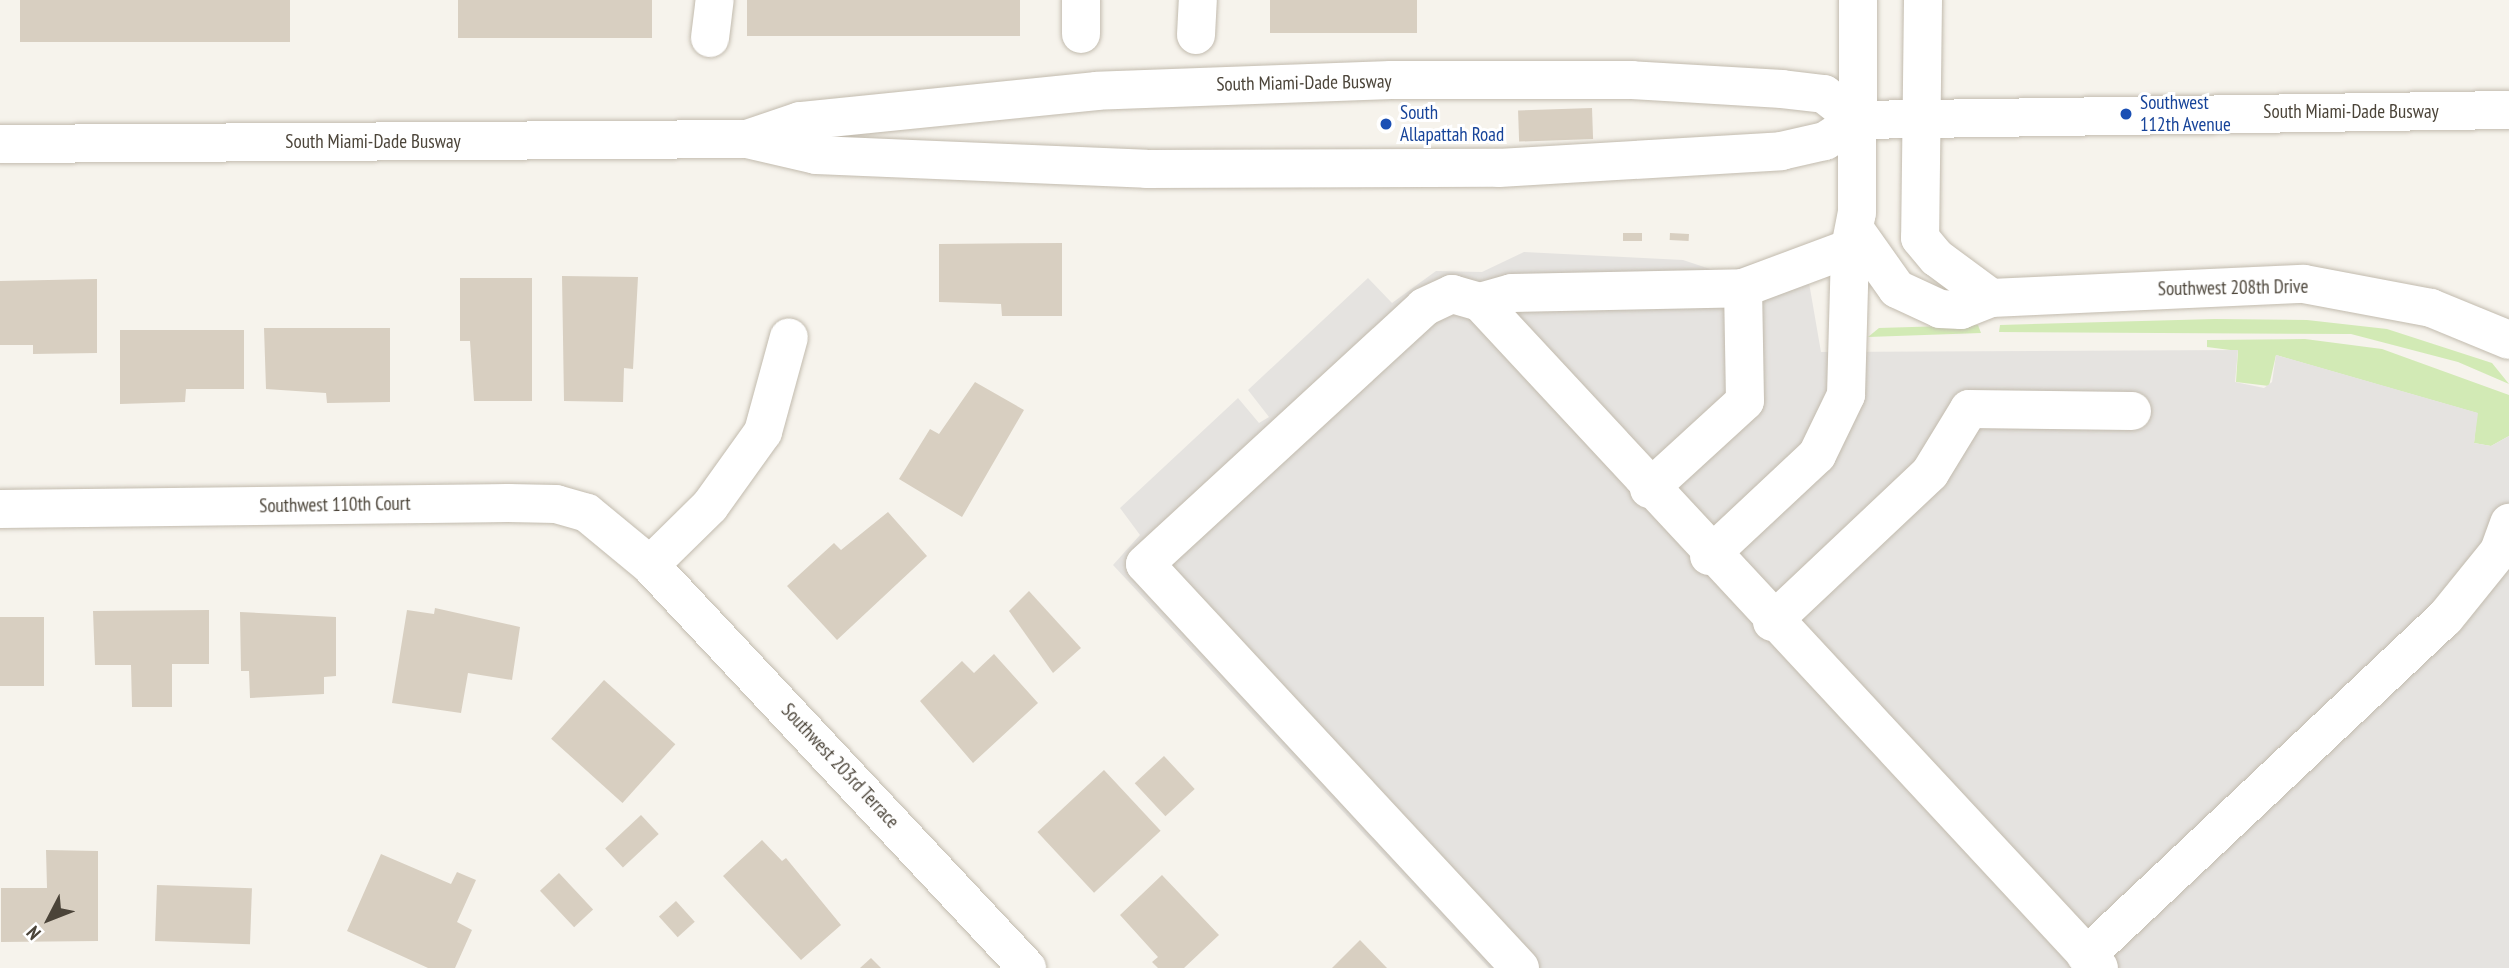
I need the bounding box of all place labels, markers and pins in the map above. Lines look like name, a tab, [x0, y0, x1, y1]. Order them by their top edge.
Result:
place label: Southwest 112th Avenue	[2140, 92, 2231, 136]
place label: South Allapattah Road	[1400, 102, 1504, 146]
marker: Southwest 112th Avenue	[2118, 106, 2134, 122]
marker: South Allapattah Road	[1378, 116, 1394, 132]

